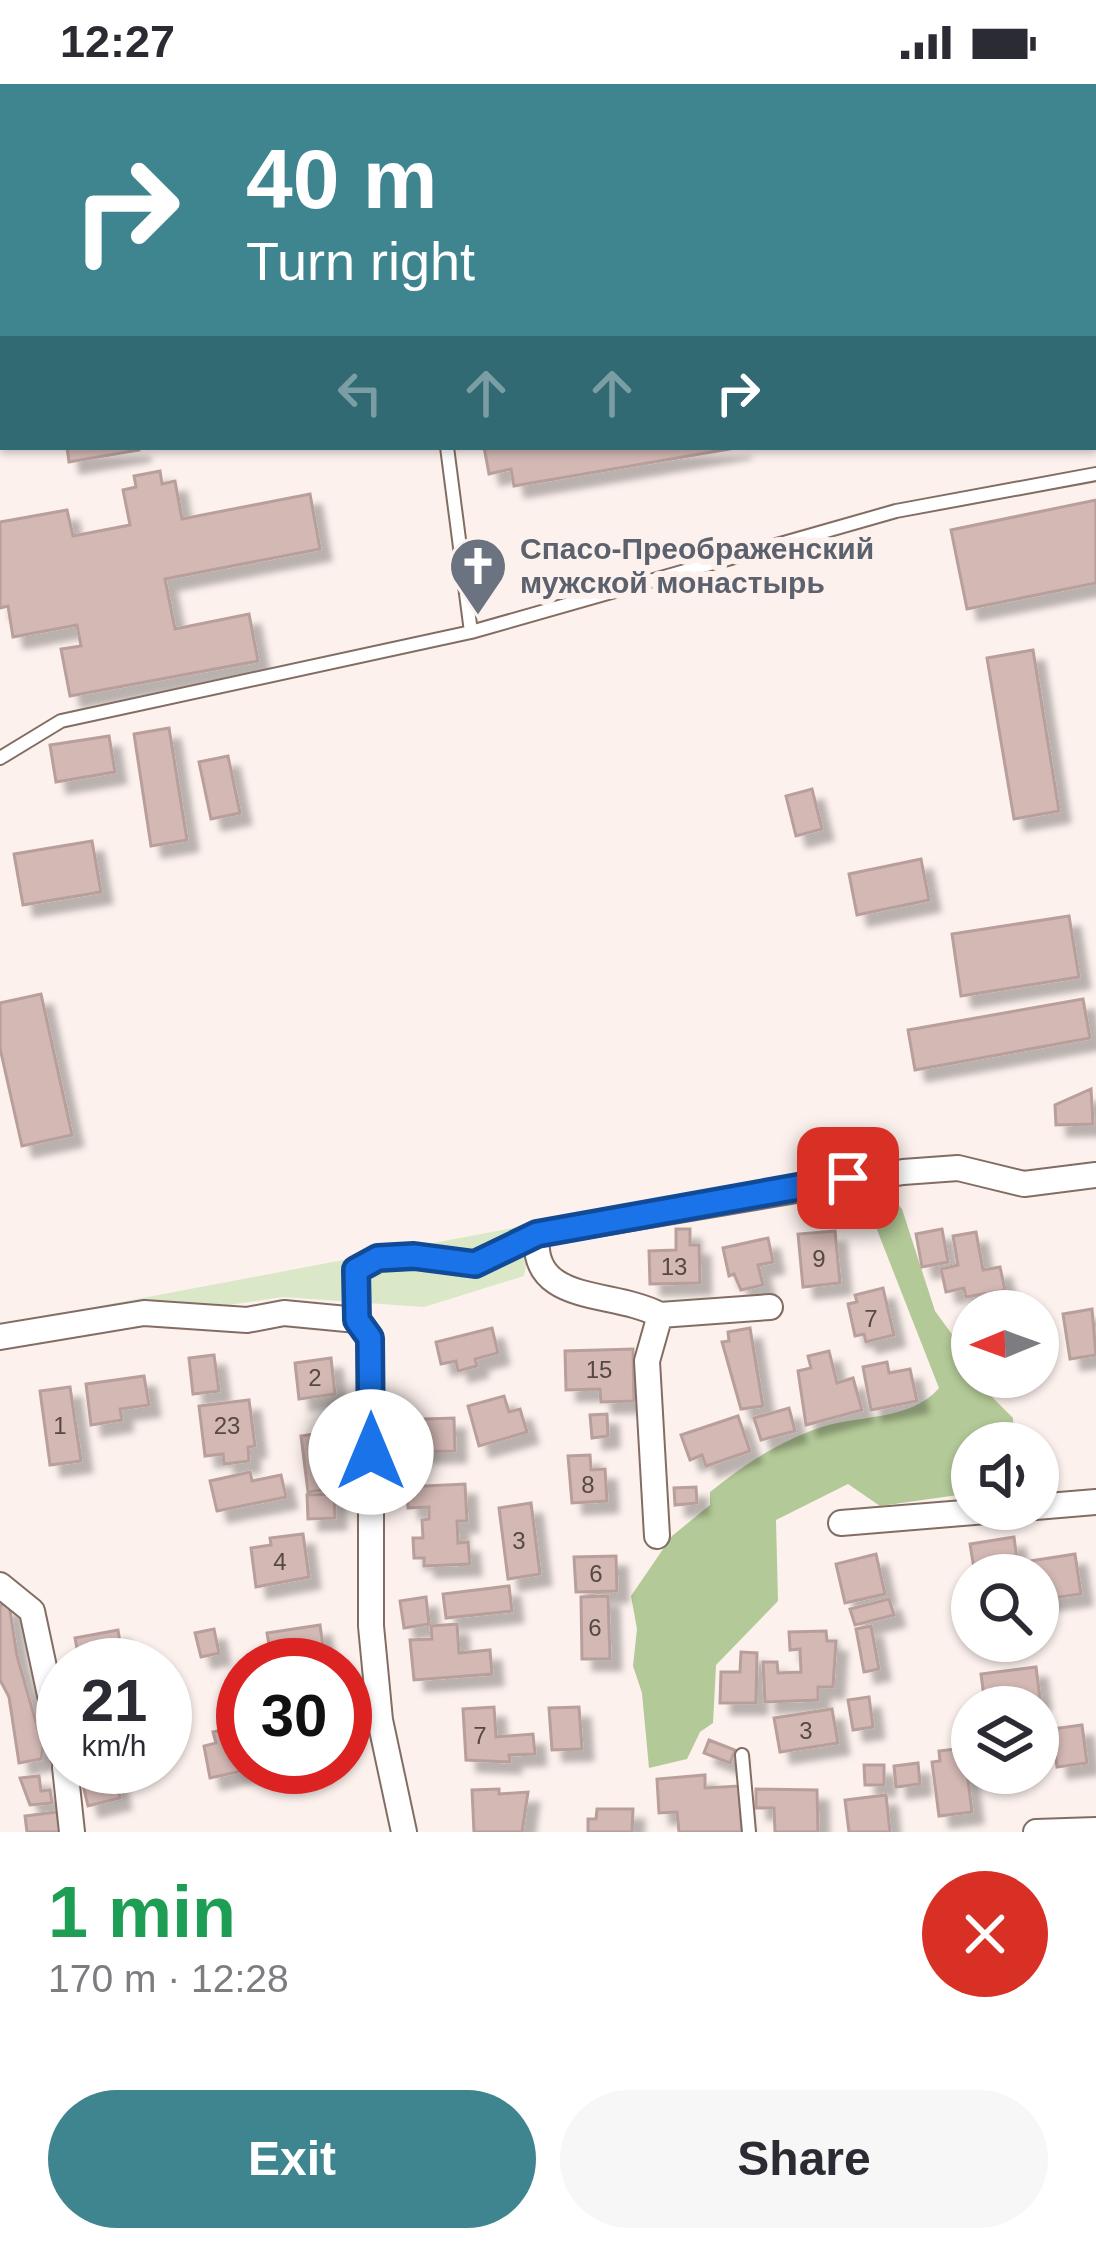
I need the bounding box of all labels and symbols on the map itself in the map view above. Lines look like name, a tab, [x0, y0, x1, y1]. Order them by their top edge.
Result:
place label: Спасо-Преображенский мужской монастырь	[520, 532, 874, 599]
church icon: Спасо-Преображенский мужской монастырь	[447, 535, 509, 617]
pin	[797, 1127, 899, 1229]
house number: 9	[812, 1245, 826, 1272]
house number: 13	[661, 1253, 687, 1280]
north arrow	[951, 1290, 1059, 1398]
house number: 7	[864, 1305, 878, 1332]
house number: 15	[586, 1356, 612, 1383]
house number: 2	[308, 1364, 322, 1391]
position arrow	[308, 1389, 434, 1515]
house number: 1	[53, 1412, 67, 1439]
house number: 23	[214, 1412, 240, 1439]
house number: 8	[581, 1471, 595, 1498]
house number: 3	[512, 1527, 526, 1554]
house number: 4	[273, 1548, 287, 1575]
house number: 6	[589, 1560, 603, 1587]
house number: 6	[588, 1614, 602, 1641]
speed limit sign: 30	[216, 1638, 372, 1794]
house number: 3	[799, 1717, 813, 1744]
house number: 7	[473, 1722, 487, 1749]

